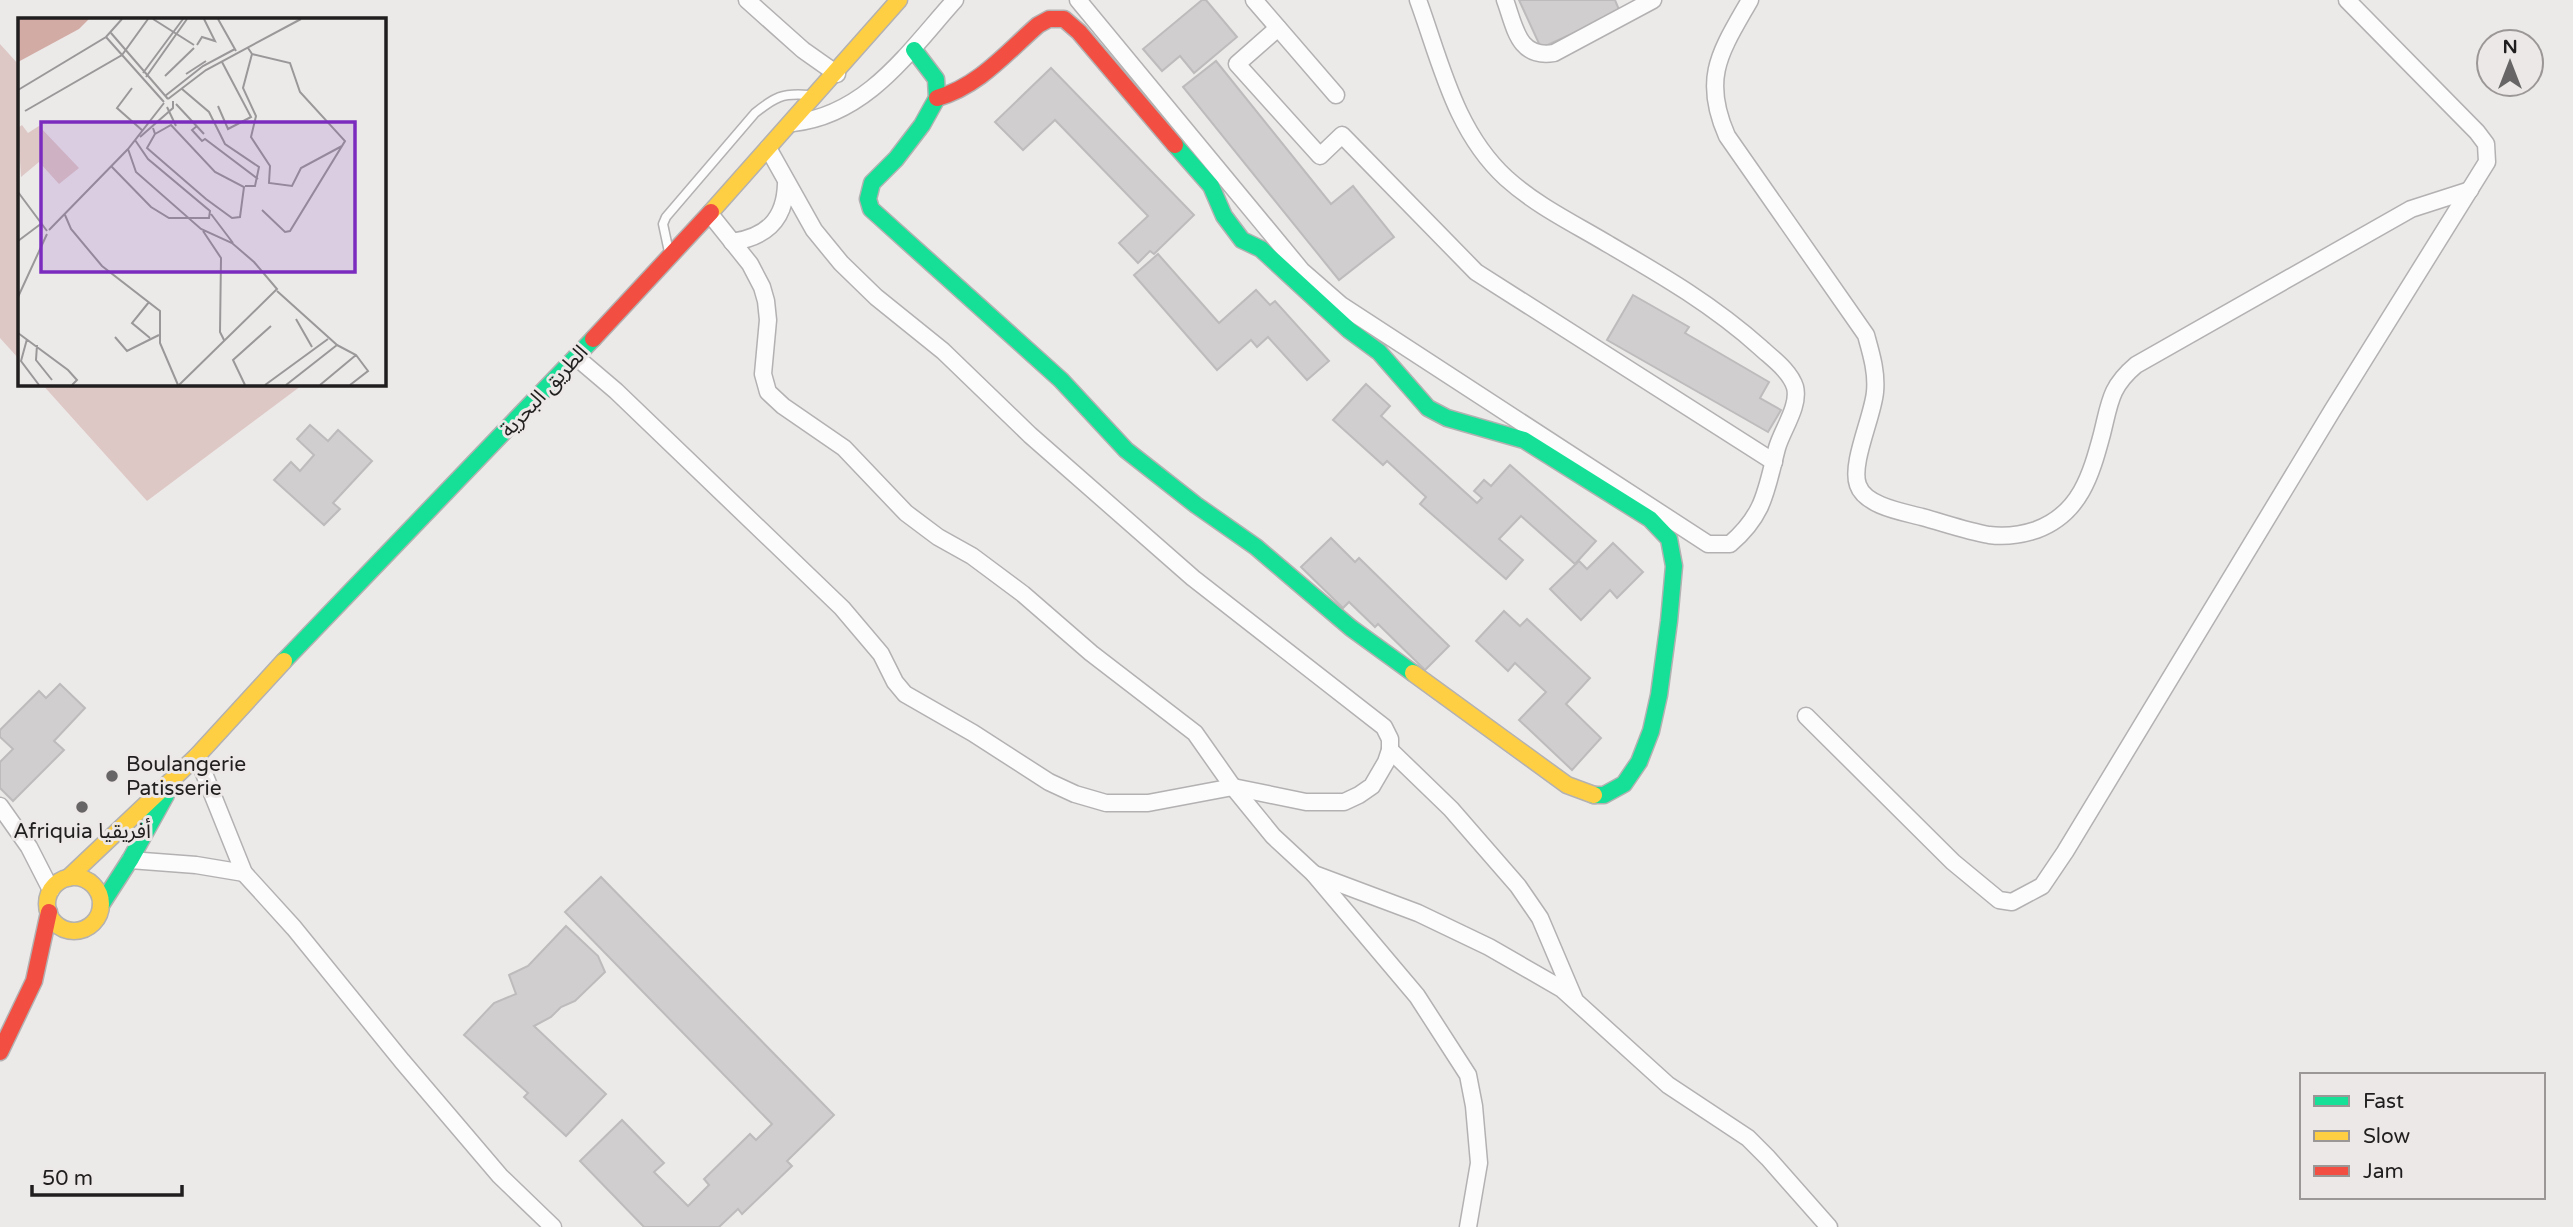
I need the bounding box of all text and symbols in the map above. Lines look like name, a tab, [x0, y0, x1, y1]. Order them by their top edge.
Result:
inset map	[18, 18, 385, 385]
north arrow	[2475, 28, 2545, 98]
text: N	[2502, 36, 2518, 58]
street label: الطريق البحرية	[495, 340, 593, 443]
place label: Boulangerie Patisserie	[126, 752, 246, 801]
marker: Boulangerie Patisserie	[104, 768, 120, 784]
marker: Afriquia أفريقيا	[74, 799, 90, 815]
place label: Afriquia أفريقيا	[13, 818, 151, 844]
legend	[2300, 1073, 2545, 1199]
text: Fast	[2363, 1089, 2404, 1114]
text: Slow	[2363, 1124, 2411, 1149]
scale bar	[32, 1154, 182, 1198]
text: Jam	[2363, 1159, 2404, 1184]
text: 50 m	[42, 1166, 93, 1191]

